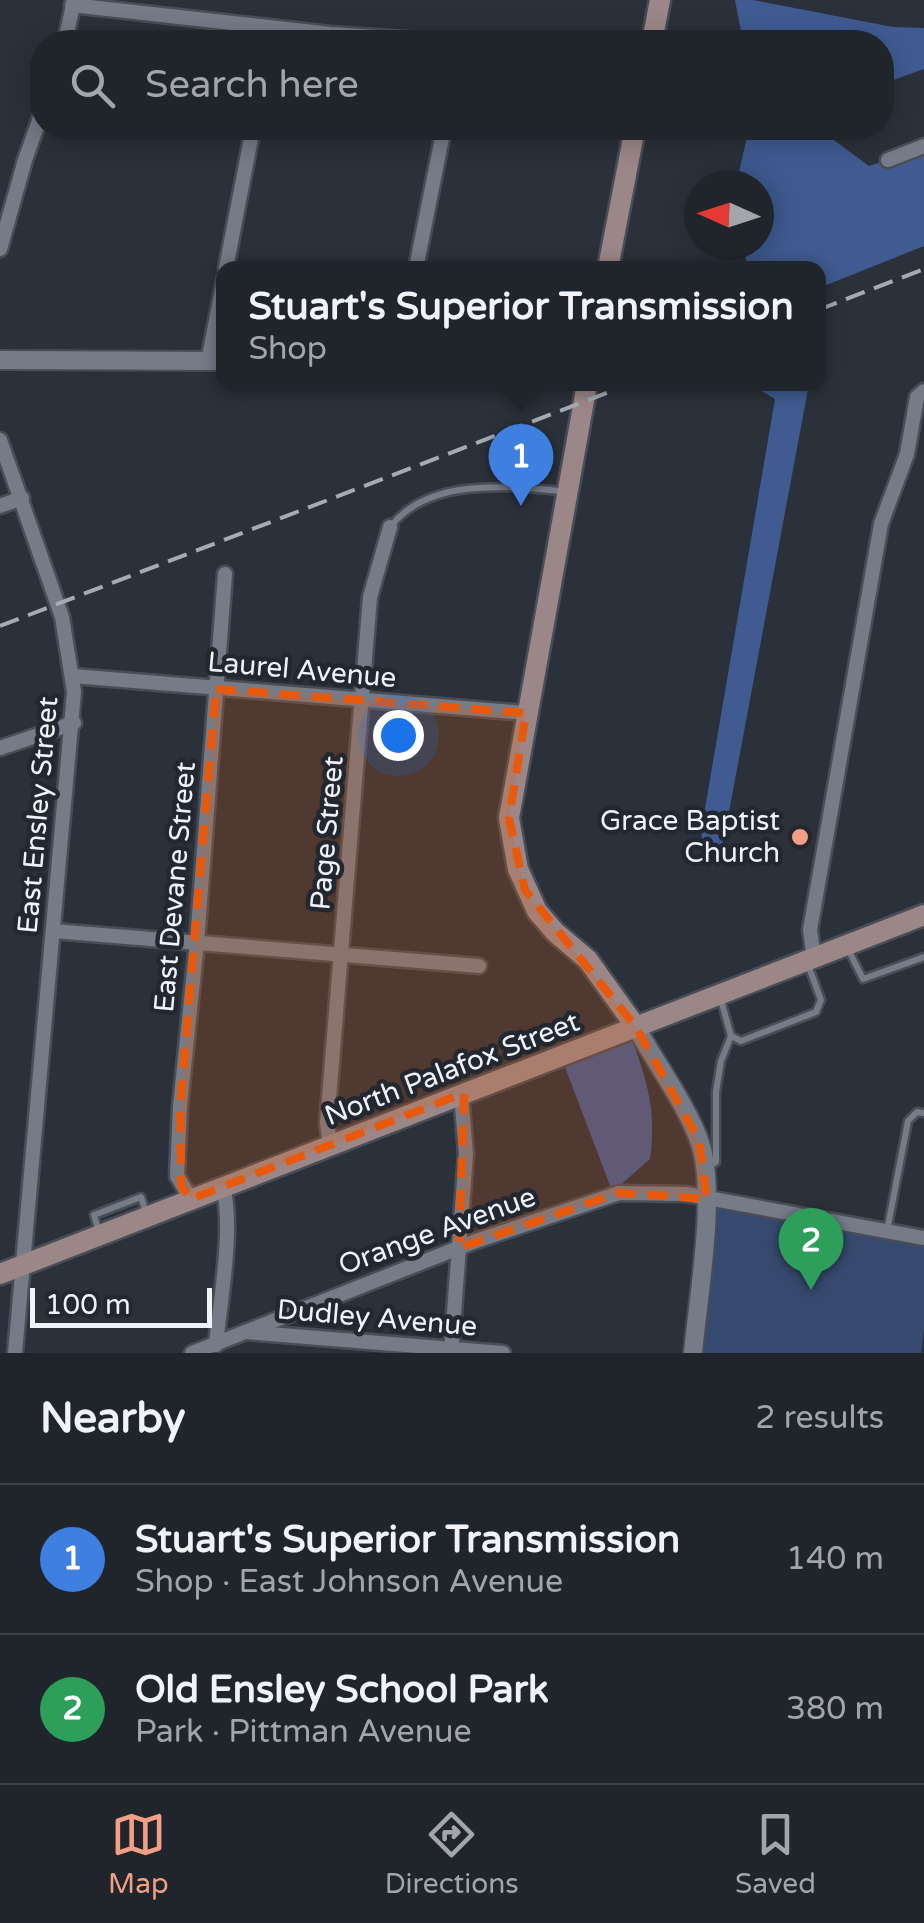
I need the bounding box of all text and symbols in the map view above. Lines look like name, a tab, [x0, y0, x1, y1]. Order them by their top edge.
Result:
search box	[30, 30, 894, 140]
icon: search	[65, 58, 120, 113]
text: Search here	[145, 62, 359, 108]
north arrow	[684, 170, 774, 260]
popup	[216, 261, 826, 391]
text: Stuart's Superior Transmission	[248, 284, 794, 330]
text: Shop	[248, 330, 327, 368]
pin: 1	[488, 424, 554, 506]
street label: Laurel Avenue	[206, 645, 398, 695]
street label: East Ensley Street	[11, 695, 65, 935]
your location	[373, 710, 424, 761]
street label: Page Street	[303, 754, 351, 912]
street label: East Devane Street	[147, 760, 203, 1014]
place label: Grace Baptist Church	[600, 804, 780, 870]
marker: Grace Baptist Church	[789, 826, 811, 848]
street label: North Palafox Street	[320, 1005, 584, 1133]
street label: Orange Avenue	[334, 1180, 540, 1282]
pin: 2	[778, 1208, 844, 1290]
scale bar	[30, 1283, 212, 1328]
text: 100 m	[45, 1288, 131, 1322]
street label: Dudley Avenue	[276, 1292, 478, 1344]
text: Nearby	[40, 1393, 185, 1444]
text: 2 results	[755, 1399, 884, 1437]
text: Stuart's Superior Transmission	[135, 1517, 680, 1563]
text: 1	[62, 1540, 83, 1578]
text: 140 m	[786, 1540, 884, 1578]
text: Shop · East Johnson Avenue	[135, 1563, 563, 1601]
text: Old Ensley School Park	[135, 1667, 549, 1713]
text: 2	[62, 1690, 83, 1728]
text: 380 m	[786, 1690, 884, 1728]
text: Park · Pittman Avenue	[135, 1713, 472, 1751]
tab: Map	[108, 1807, 169, 1901]
tab: Directions	[385, 1807, 519, 1901]
tab: Saved	[735, 1807, 816, 1901]

